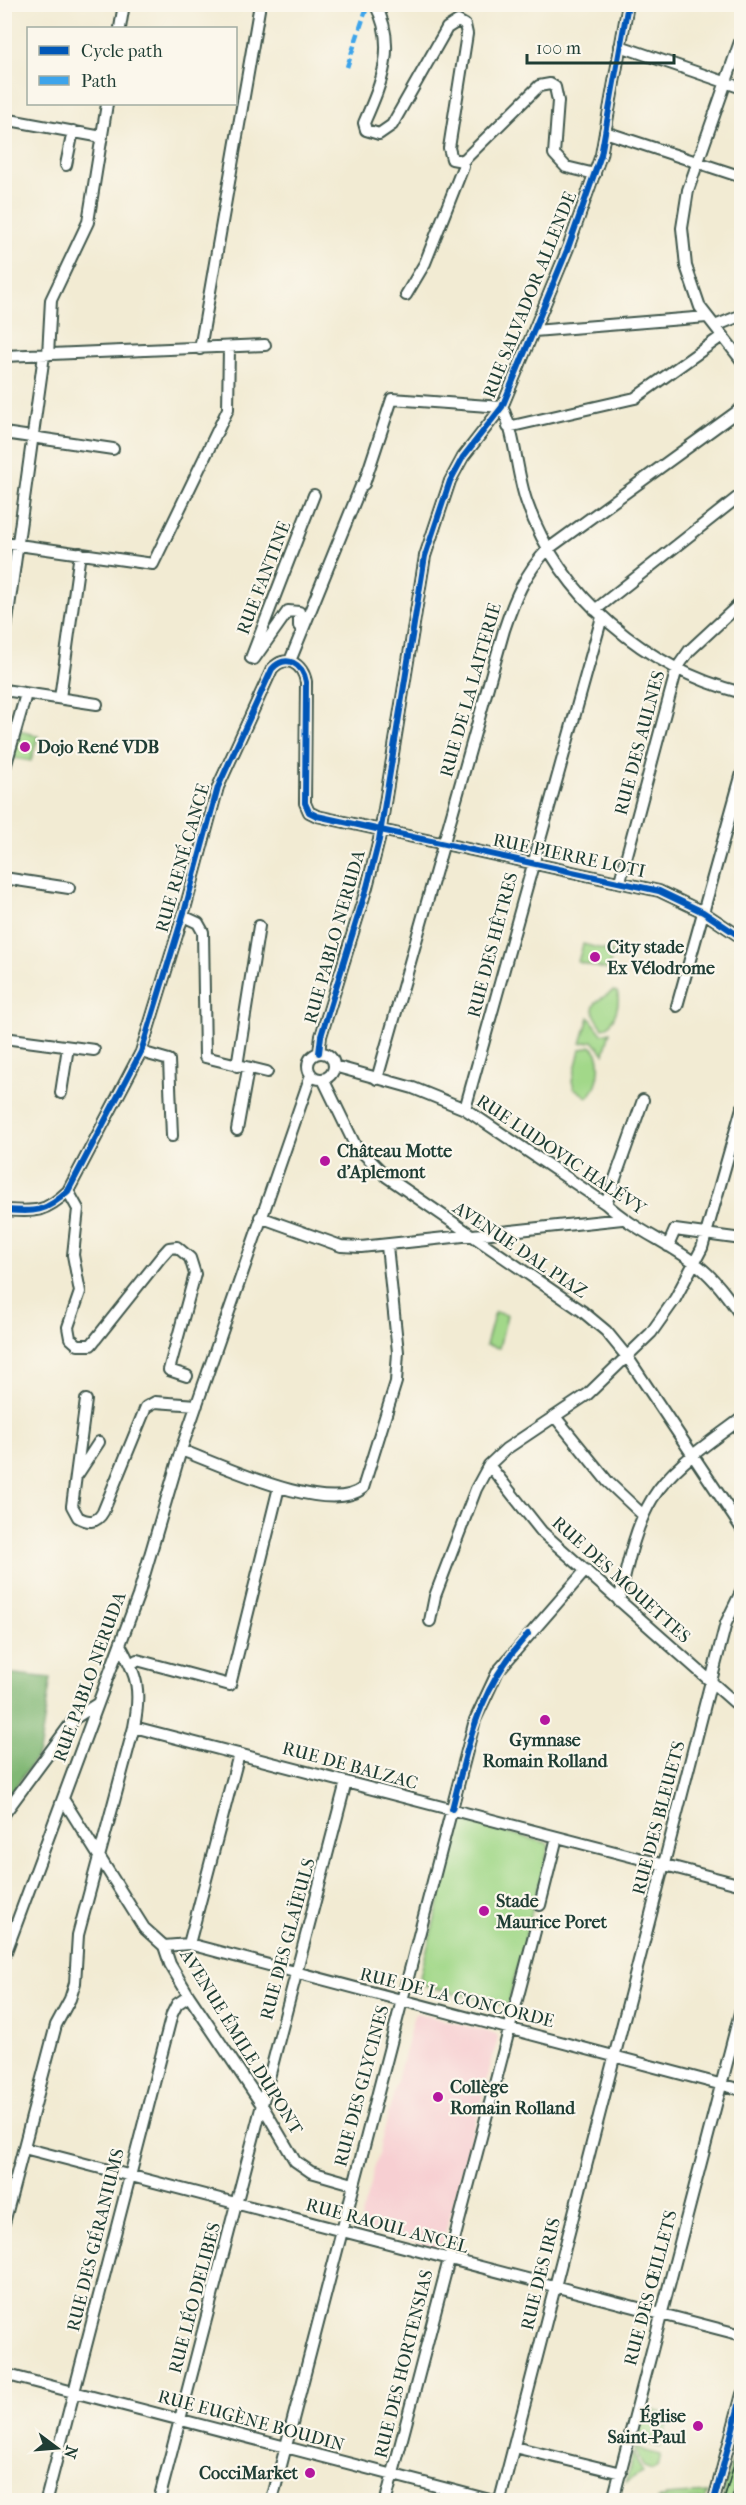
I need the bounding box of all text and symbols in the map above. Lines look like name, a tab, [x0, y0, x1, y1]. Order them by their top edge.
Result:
legend	[27, 27, 237, 105]
scale bar	[527, 27, 674, 65]
text: 100 m	[536, 38, 581, 59]
text: Cycle path	[81, 41, 162, 62]
text: Path	[81, 71, 117, 92]
street label: RUE SALVADOR ALLENDE	[479, 189, 581, 401]
street label: RUE FANTINE	[233, 518, 295, 638]
street label: RUE DE LA LAITERIE	[436, 600, 506, 780]
street label: RUE DES AULNES	[611, 668, 669, 818]
place label: Dojo René VDB	[37, 737, 159, 758]
marker: Dojo René VDB	[18, 740, 32, 754]
street label: RUE RENÉ CANCE	[151, 781, 214, 935]
street label: RUE PIERRE LOTI	[491, 830, 647, 882]
street label: RUE PABLO NERUDA	[300, 847, 370, 1026]
street label: RUE DES HÊTRES	[463, 870, 523, 1020]
place label: City stade Ex Vélodrome	[607, 937, 715, 979]
marker: City stade Ex Vélodrome	[588, 950, 602, 964]
street label: RUE LUDOVIC HALÉVY	[472, 1090, 651, 1220]
place label: Château Motte d'Aplemont	[337, 1141, 452, 1183]
marker: Château Motte d'Aplemont	[318, 1154, 332, 1168]
street label: AVENUE DAL PIAZ	[448, 1197, 591, 1303]
street label: RUE DES MOUETTES	[547, 1512, 695, 1648]
street label: RUE PABLO NERUDA	[49, 1589, 131, 1765]
marker: Gymnase Romain Rolland	[538, 1713, 552, 1727]
place label: Gymnase Romain Rolland	[482, 1730, 609, 1772]
street label: RUE DE BALZAC	[280, 1738, 420, 1794]
street label: RUE DES BLEUETS	[628, 1739, 690, 1897]
street label: RUE DES GLAÏEULS	[255, 1856, 320, 2022]
place label: Stade Maurice Poret	[495, 1891, 607, 1933]
marker: Stade Maurice Poret	[477, 1904, 491, 1918]
street label: AVENUE ÉMILE DUPONT	[175, 1944, 308, 2139]
street label: RUE DE LA CONCORDE	[358, 1964, 556, 2032]
street label: RUE DES GLYCINES	[330, 2003, 394, 2169]
place label: Collège Romain Rolland	[450, 2077, 576, 2119]
marker: Collège Romain Rolland	[431, 2090, 445, 2104]
street label: RUE DES GÉRANIUMS	[62, 2146, 129, 2334]
street label: RUE RAOUL ANCEL	[303, 2194, 471, 2258]
street label: RUE DES ŒILLETS	[620, 2208, 682, 2368]
street label: RUE DES IRIS	[517, 2216, 565, 2332]
street label: RUE LÉO DELIBES	[164, 2220, 225, 2376]
street label: RUE DES HORTENSIAS	[370, 2268, 438, 2460]
street label: RUE EUGÈNE BOUDIN	[155, 2385, 347, 2456]
place label: Église Saint-Paul	[608, 2404, 687, 2448]
north arrow	[27, 2418, 87, 2478]
marker: Église Saint-Paul	[691, 2419, 705, 2433]
text: N	[60, 2444, 82, 2461]
place label: CocciMarket	[199, 2463, 299, 2484]
marker: CocciMarket	[303, 2466, 317, 2480]

